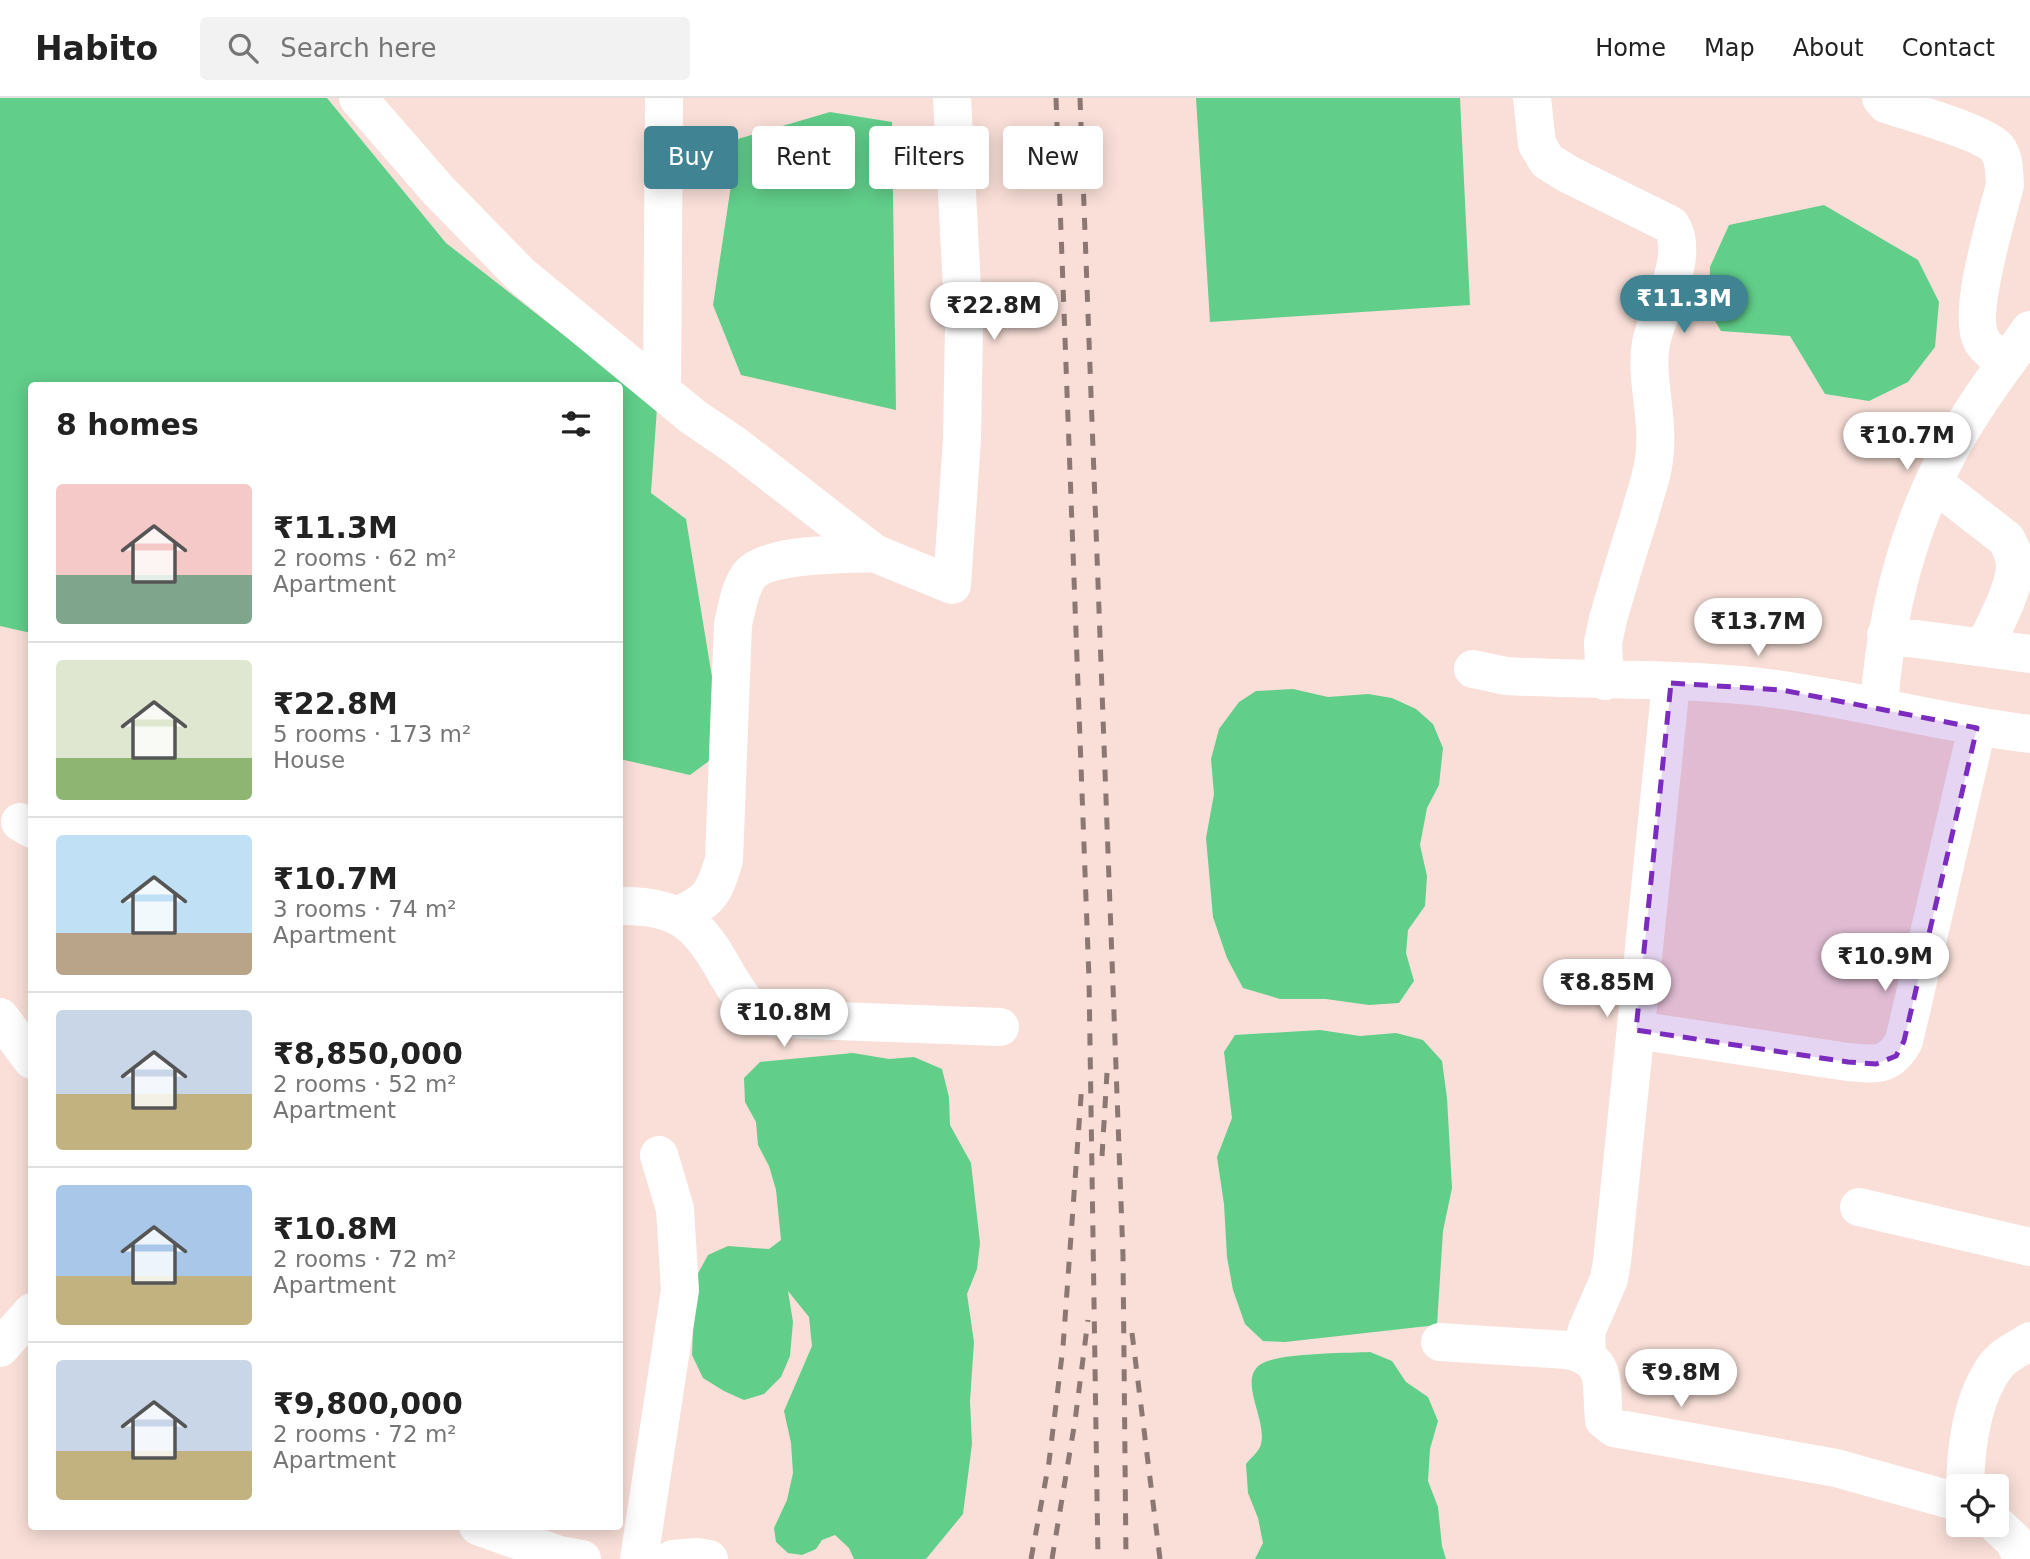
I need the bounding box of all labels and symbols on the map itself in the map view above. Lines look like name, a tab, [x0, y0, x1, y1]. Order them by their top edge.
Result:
pin: ₹11.3M	[1627, 275, 1741, 335]
pin: ₹22.8M	[937, 282, 1051, 342]
pin: ₹10.7M	[1850, 412, 1964, 472]
pin: ₹13.7M	[1701, 598, 1815, 658]
pin: ₹10.9M	[1828, 934, 1942, 993]
pin: ₹8.85M	[1550, 960, 1664, 1019]
pin: ₹10.8M	[727, 990, 841, 1049]
pin: ₹9.8M	[1632, 1350, 1730, 1409]

